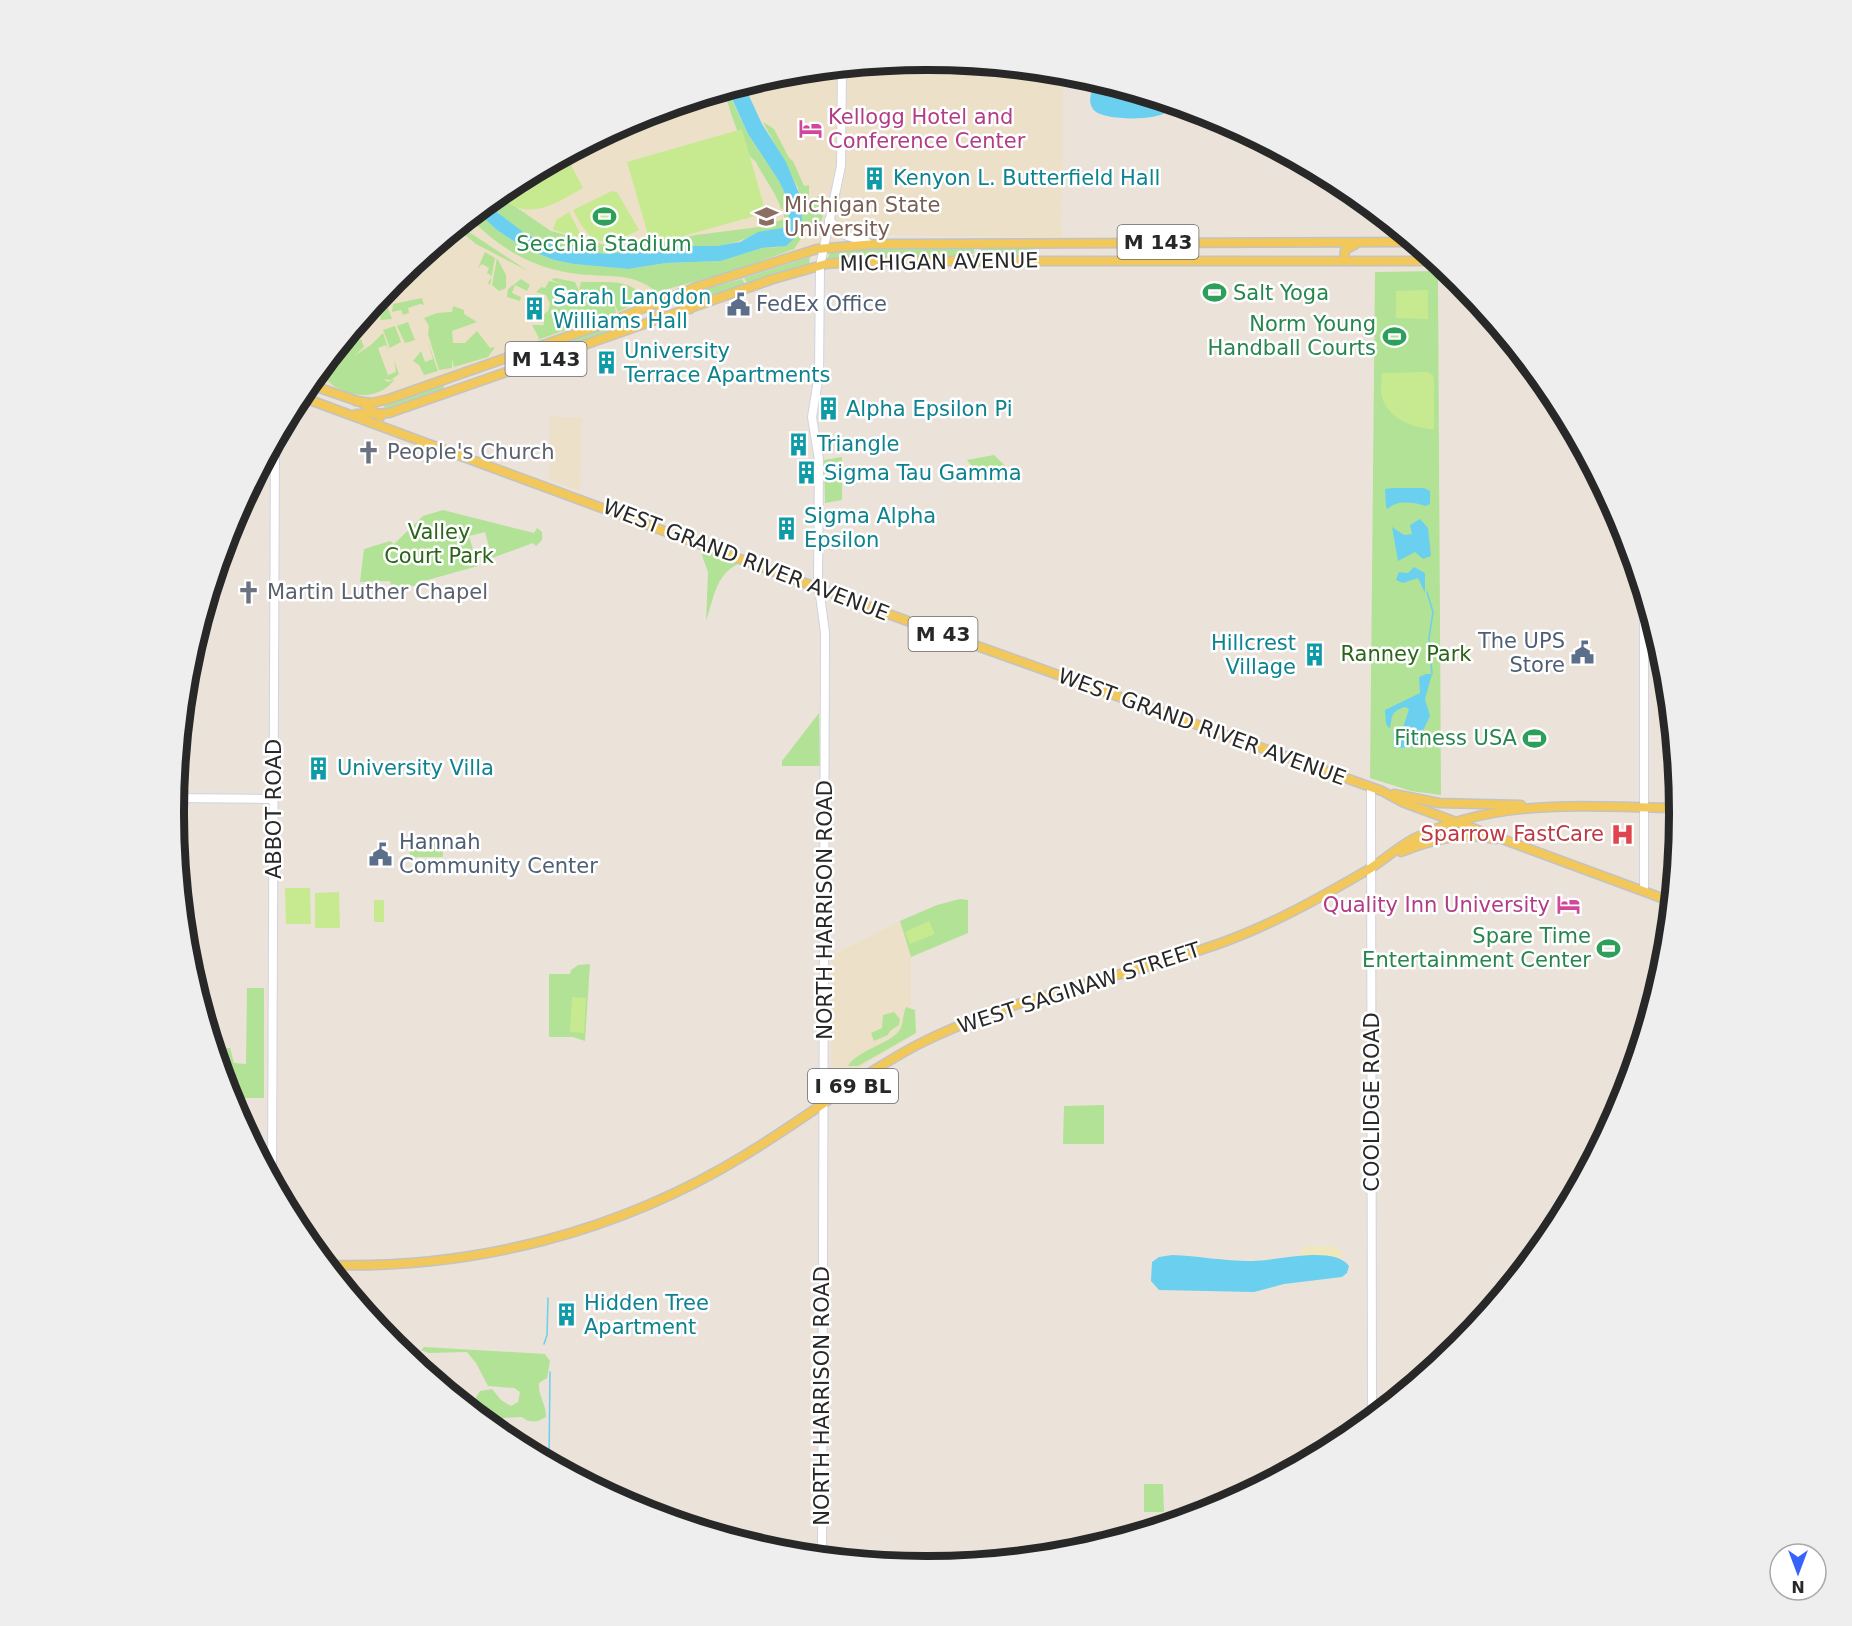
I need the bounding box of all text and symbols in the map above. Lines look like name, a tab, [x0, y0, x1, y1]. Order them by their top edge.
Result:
place label: Kellogg Hotel and Conference Center	[828, 105, 1026, 153]
hotel icon: Kellogg Hotel and Conference Center	[797, 116, 823, 142]
building icon: Kenyon L. Butterfield Hall	[862, 165, 888, 191]
place label: Kenyon L. Butterfield Hall	[893, 166, 1160, 190]
place label: Michigan State University	[784, 193, 940, 241]
sports icon: Secchia Stadium	[591, 203, 617, 229]
school or university icon: Michigan State University	[753, 204, 779, 230]
road number: M 143	[1118, 225, 1198, 259]
place label: Secchia Stadium	[516, 232, 692, 256]
street label: MICHIGAN AVENUE	[839, 248, 1039, 276]
sports icon: Salt Yoga	[1202, 280, 1228, 306]
place label: Salt Yoga	[1233, 281, 1329, 305]
place label: Sarah Langdon Williams Hall	[553, 285, 711, 333]
public building icon: FedEx Office	[725, 291, 751, 317]
place label: FedEx Office	[756, 292, 887, 316]
building icon: Sarah Langdon Williams Hall	[522, 296, 548, 322]
place label: Norm Young Handball Courts	[1208, 312, 1376, 360]
sports icon: Norm Young Handball Courts	[1381, 323, 1407, 349]
place label: University Terrace Apartments	[623, 339, 830, 387]
road number: M 143	[506, 342, 586, 376]
building icon: University Terrace Apartments	[593, 350, 619, 376]
building icon: Alpha Epsilon Pi	[815, 396, 841, 422]
place label: Alpha Epsilon Pi	[846, 397, 1012, 421]
building icon: Triangle	[786, 431, 812, 457]
place label: Triangle	[816, 432, 899, 456]
church icon: People's Church	[356, 439, 382, 465]
place label: People's Church	[387, 440, 554, 464]
building icon: Sigma Tau Gamma	[793, 460, 819, 486]
place label: Sigma Tau Gamma	[824, 461, 1022, 485]
street label: WEST GRAND RIVER AVENUE	[600, 494, 892, 626]
place label: Sigma Alpha Epsilon	[804, 504, 936, 552]
building icon: Sigma Alpha Epsilon	[773, 515, 799, 541]
park label: Valley Court Park	[384, 520, 495, 568]
church icon: Martin Luther Chapel	[236, 579, 262, 605]
place label: Martin Luther Chapel	[267, 580, 488, 604]
road number: M 43	[908, 617, 978, 651]
place label: The UPS Store	[1477, 629, 1565, 677]
place label: Hillcrest Village	[1211, 631, 1296, 679]
public building icon: The UPS Store	[1570, 640, 1596, 666]
building icon: Hillcrest Village	[1301, 642, 1327, 668]
park label: Ranney Park	[1340, 642, 1472, 666]
street label: WEST GRAND RIVER AVENUE	[1055, 664, 1349, 790]
sports icon: Fitness USA	[1522, 725, 1548, 751]
place label: Fitness USA	[1394, 726, 1518, 750]
street label: ABBOT ROAD	[262, 739, 286, 879]
building icon: University Villa	[306, 755, 332, 781]
place label: University Villa	[337, 756, 494, 780]
street label: NORTH HARRISON ROAD	[813, 780, 837, 1040]
hospital icon: Sparrow FastCare	[1609, 821, 1635, 847]
place label: Sparrow FastCare	[1421, 822, 1604, 846]
place label: Hannah Community Center	[399, 830, 598, 878]
public building icon: Hannah Community Center	[368, 841, 394, 867]
hotel icon: Quality Inn University	[1555, 892, 1581, 918]
place label: Quality Inn University	[1323, 893, 1550, 917]
place label: Spare Time Entertainment Center	[1362, 924, 1591, 972]
sports icon: Spare Time Entertainment Center	[1596, 935, 1622, 961]
street label: WEST SAGINAW STREET	[955, 937, 1203, 1039]
street label: COOLIDGE ROAD	[1360, 1012, 1384, 1192]
road number: I 69 BL	[808, 1069, 898, 1103]
street label: NORTH HARRISON ROAD	[810, 1266, 834, 1526]
place label: Hidden Tree Apartment	[584, 1291, 709, 1339]
building icon: Hidden Tree Apartment	[553, 1302, 579, 1328]
north arrow	[1768, 1542, 1828, 1602]
text: N	[1791, 1577, 1805, 1596]

